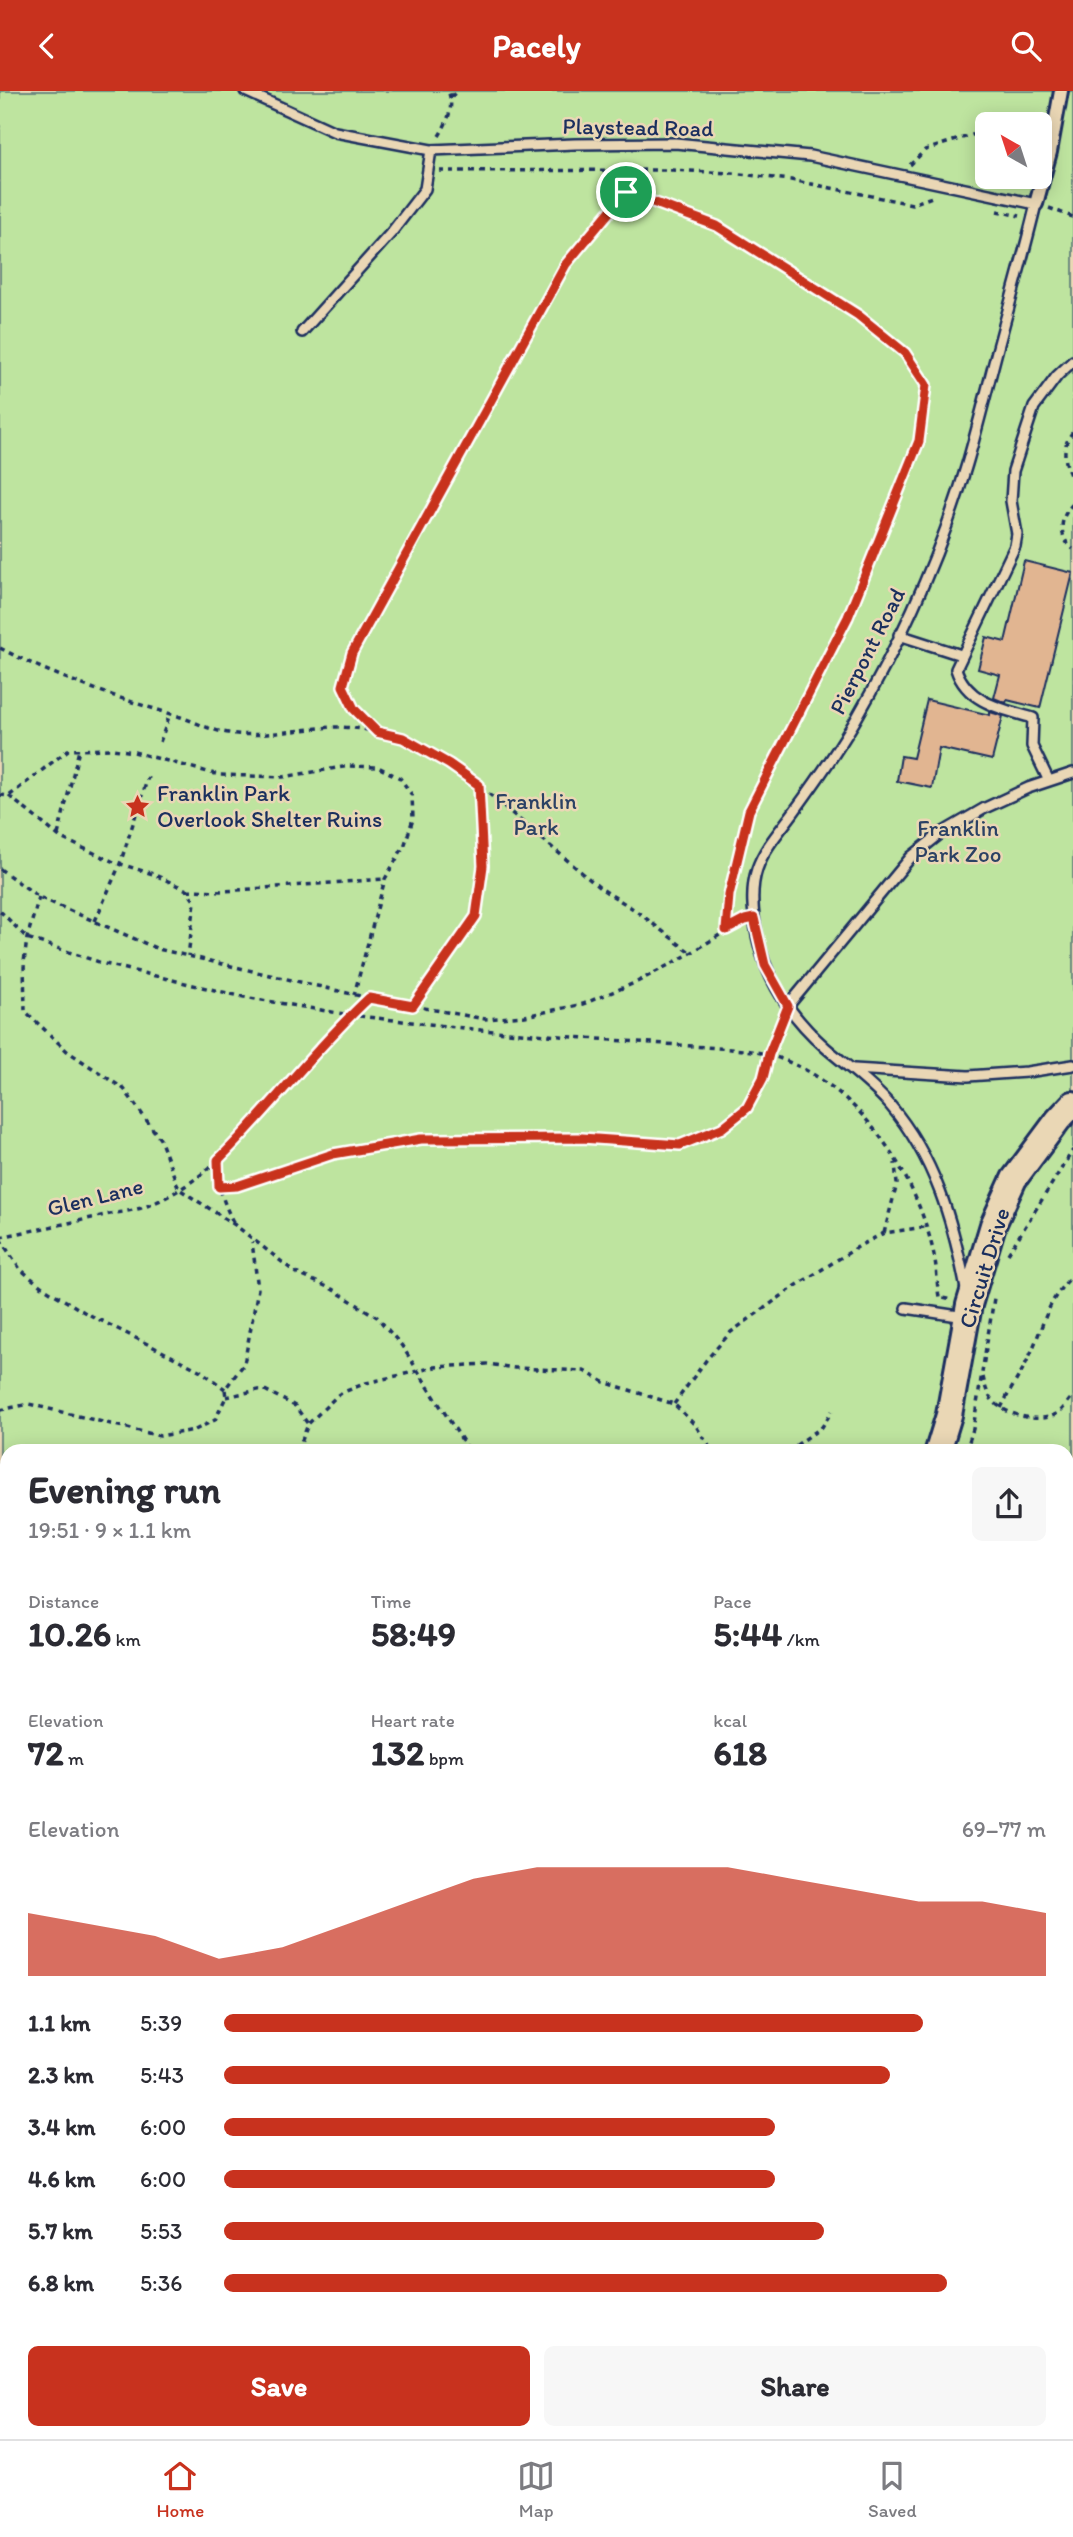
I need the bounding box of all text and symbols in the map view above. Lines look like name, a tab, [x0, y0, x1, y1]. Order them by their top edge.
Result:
icon: back	[28, 27, 66, 65]
text: Pacely	[492, 27, 581, 65]
icon: search	[1007, 27, 1045, 65]
street label: Playstead Road	[562, 112, 714, 142]
north arrow	[975, 112, 1052, 189]
map controls	[975, 112, 1052, 189]
pin	[596, 162, 656, 222]
icon: arrive	[607, 173, 645, 211]
street label: Pierpont Road	[823, 583, 911, 719]
place label: Franklin Park Overlook Shelter Ruins	[157, 779, 382, 833]
park label: Franklin Park	[495, 787, 577, 841]
place icon: Franklin Park Overlook Shelter Ruins	[123, 792, 151, 820]
park label: Franklin Park Zoo	[915, 814, 1001, 868]
street label: Glen Lane	[44, 1172, 146, 1222]
street label: Circuit Drive	[952, 1204, 1016, 1332]
text: Evening run	[28, 1467, 221, 1513]
button: share	[972, 1467, 1046, 1541]
text: 19:51 · 9 × 1.1 km	[28, 1516, 191, 1544]
text: Distance	[28, 1590, 99, 1613]
text: Time	[371, 1590, 411, 1613]
text: Pace	[713, 1590, 751, 1613]
text: 10.26	[28, 1613, 111, 1655]
text: 58:49	[371, 1613, 456, 1655]
text: 5:44	[713, 1613, 782, 1655]
text: km	[111, 1628, 141, 1651]
text: /km	[782, 1628, 820, 1651]
text: Elevation	[28, 1709, 104, 1732]
text: Heart rate	[371, 1709, 455, 1732]
text: kcal	[713, 1709, 747, 1732]
text: 72	[28, 1732, 64, 1774]
text: 132	[371, 1732, 424, 1774]
text: 618	[713, 1732, 767, 1774]
text: m	[64, 1747, 84, 1770]
text: bpm	[424, 1747, 464, 1770]
text: Elevation	[28, 1815, 119, 1843]
text: 69–77 m	[962, 1815, 1046, 1843]
text: 1.1 km	[28, 2009, 91, 2037]
text: 5:39	[140, 2009, 182, 2037]
text: 2.3 km	[28, 2061, 94, 2089]
text: 5:43	[140, 2061, 184, 2089]
text: 3.4 km	[28, 2113, 96, 2141]
text: 6:00	[140, 2113, 186, 2141]
text: 4.6 km	[28, 2165, 95, 2193]
text: 6:00	[140, 2165, 186, 2193]
text: 5.7 km	[28, 2217, 93, 2245]
text: 5:53	[140, 2217, 182, 2245]
text: 6.8 km	[28, 2269, 94, 2297]
text: 5:36	[140, 2269, 182, 2297]
button: Save	[28, 2346, 530, 2426]
button: Share	[544, 2346, 1046, 2426]
tab: Home	[156, 2457, 204, 2522]
tab: Map	[517, 2457, 555, 2522]
tab: Saved	[868, 2457, 917, 2522]

